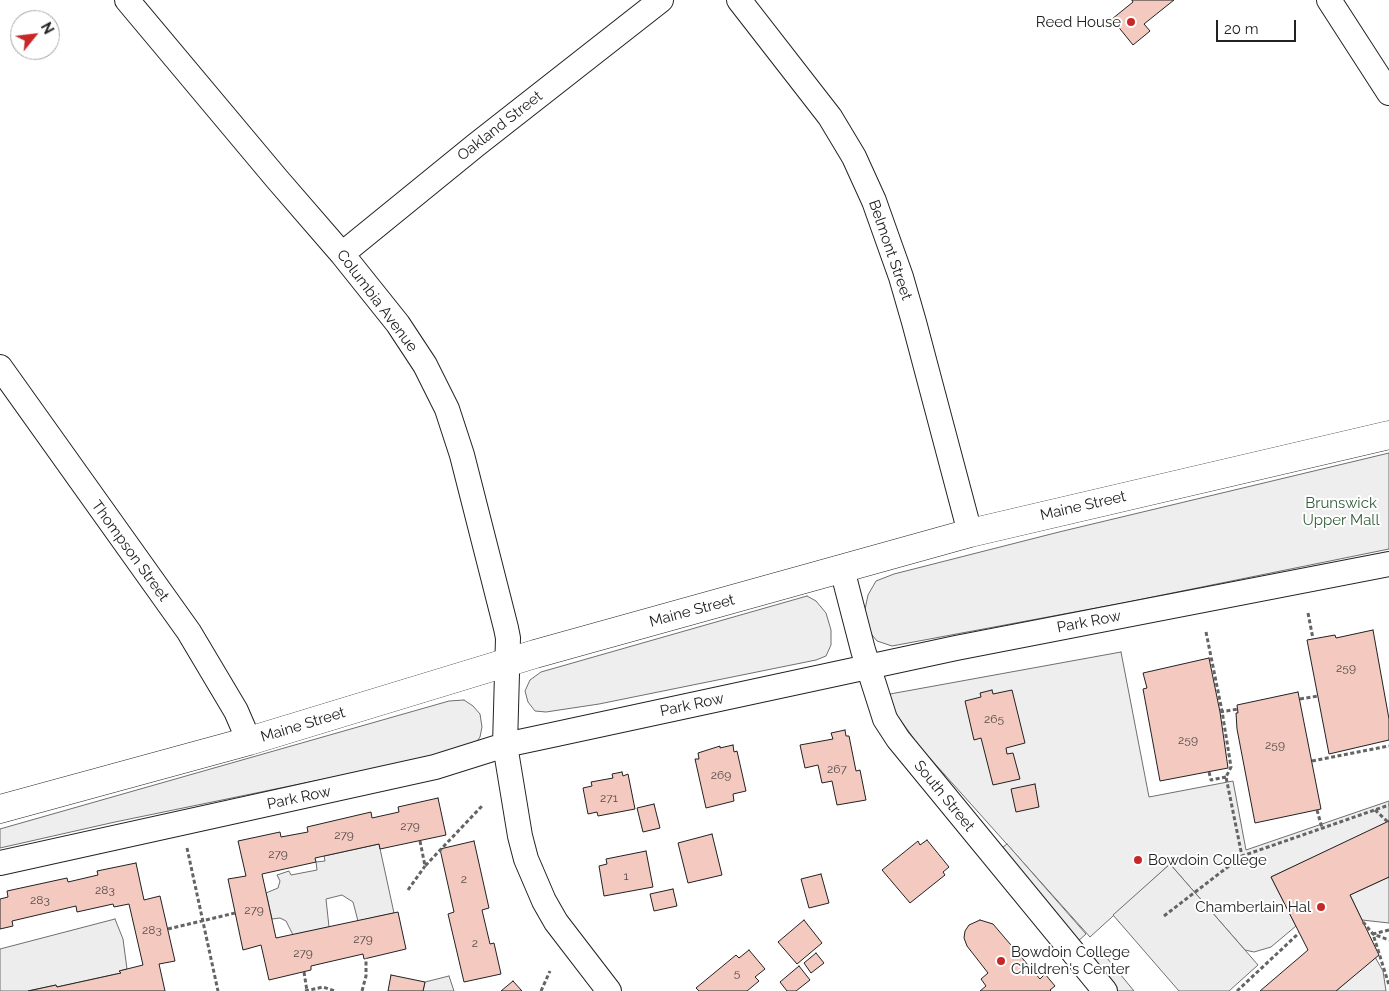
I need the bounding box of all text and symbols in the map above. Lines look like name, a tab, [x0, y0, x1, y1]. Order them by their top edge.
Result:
north arrow	[10, 10, 60, 60]
scale bar	[1219, 10, 1299, 42]
place label: Reed House	[1036, 13, 1121, 31]
marker: Reed House	[1125, 16, 1137, 28]
text: N	[38, 20, 57, 37]
text: 20 m	[1224, 20, 1259, 38]
street label: Oakland Street	[454, 87, 546, 165]
street label: Belmont Street	[864, 198, 916, 302]
street label: Columbia Avenue	[333, 246, 421, 356]
street label: Maine Street	[1038, 487, 1128, 525]
park label: Brunswick Upper Mall	[1302, 494, 1380, 529]
street label: Thompson Street	[87, 497, 173, 605]
street label: Maine Street	[647, 591, 737, 631]
street label: Park Row	[1055, 607, 1123, 637]
house number: 259	[1336, 661, 1356, 675]
street label: Park Row	[658, 689, 726, 721]
street label: Maine Street	[259, 704, 347, 746]
house number: 265	[984, 712, 1004, 726]
house number: 259	[1178, 733, 1198, 747]
house number: 259	[1265, 738, 1285, 752]
street label: South Street	[910, 757, 978, 835]
house number: 267	[827, 762, 847, 776]
house number: 269	[711, 768, 731, 782]
street label: Park Row	[265, 782, 333, 814]
house number: 271	[600, 791, 618, 805]
house number: 279	[400, 819, 420, 833]
house number: 279	[334, 828, 354, 842]
house number: 279	[268, 847, 288, 861]
place label: Bowdoin College	[1148, 851, 1267, 869]
marker: Bowdoin College	[1132, 854, 1144, 866]
house number: 1	[623, 869, 629, 883]
house number: 2	[461, 872, 467, 886]
house number: 283	[95, 883, 115, 897]
house number: 283	[30, 893, 50, 907]
place label: Chamberlain Hal	[1195, 898, 1311, 916]
marker: Chamberlain Hal	[1315, 901, 1327, 913]
house number: 279	[244, 903, 264, 917]
house number: 283	[142, 923, 162, 937]
house number: 279	[353, 932, 373, 946]
house number: 2	[472, 936, 478, 950]
place label: Bowdoin College Children's Center	[1011, 943, 1130, 978]
house number: 279	[293, 946, 313, 960]
marker: Bowdoin College Children's Center	[995, 955, 1007, 967]
house number: 5	[734, 966, 740, 980]

